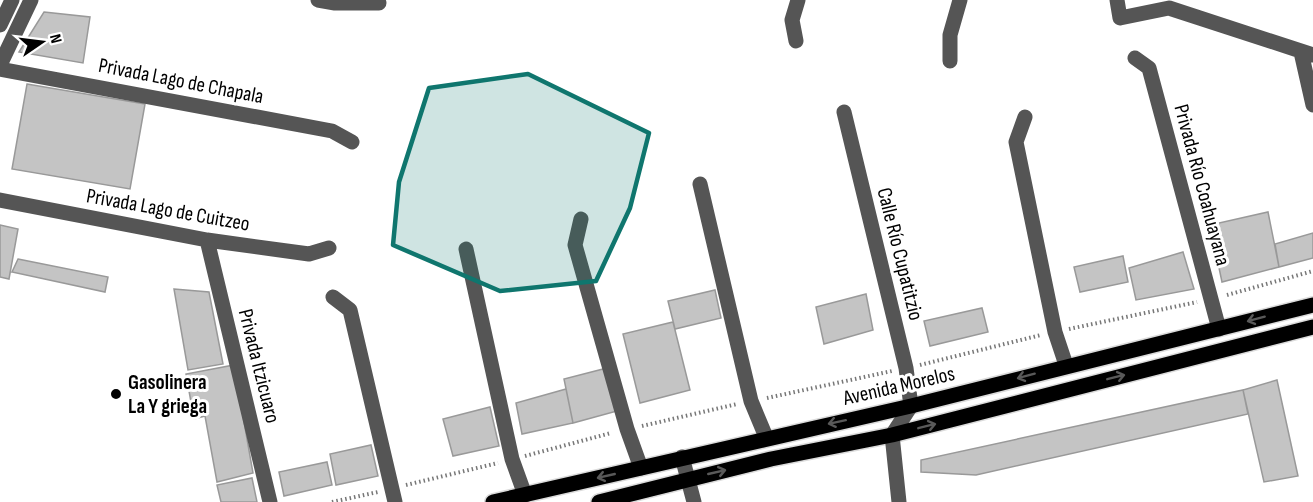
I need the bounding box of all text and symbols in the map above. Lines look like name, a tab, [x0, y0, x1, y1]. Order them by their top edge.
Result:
north arrow	[12, 12, 72, 72]
text: N	[45, 32, 65, 45]
street label: Privada Lago de Chapala	[96, 53, 266, 109]
street label: Privada Río Coahuayana	[1168, 102, 1236, 268]
street label: Privada Lago de Cuitzeo	[84, 183, 252, 237]
street label: Calle Río Cupatitzio	[871, 185, 929, 323]
street label: Privada Itzicuaro	[233, 306, 285, 426]
one-way arrow	[1247, 314, 1266, 326]
street label: Avenida Morelos	[840, 361, 957, 411]
place label: Gasolinera La Y griega	[128, 370, 207, 419]
one-way arrow	[1017, 370, 1036, 382]
one-way arrow	[1106, 371, 1125, 383]
marker: Gasolinera La Y griega	[109, 387, 123, 401]
one-way arrow	[828, 417, 847, 428]
one-way arrow	[918, 419, 937, 431]
one-way arrow	[707, 466, 726, 478]
one-way arrow	[597, 471, 616, 482]

